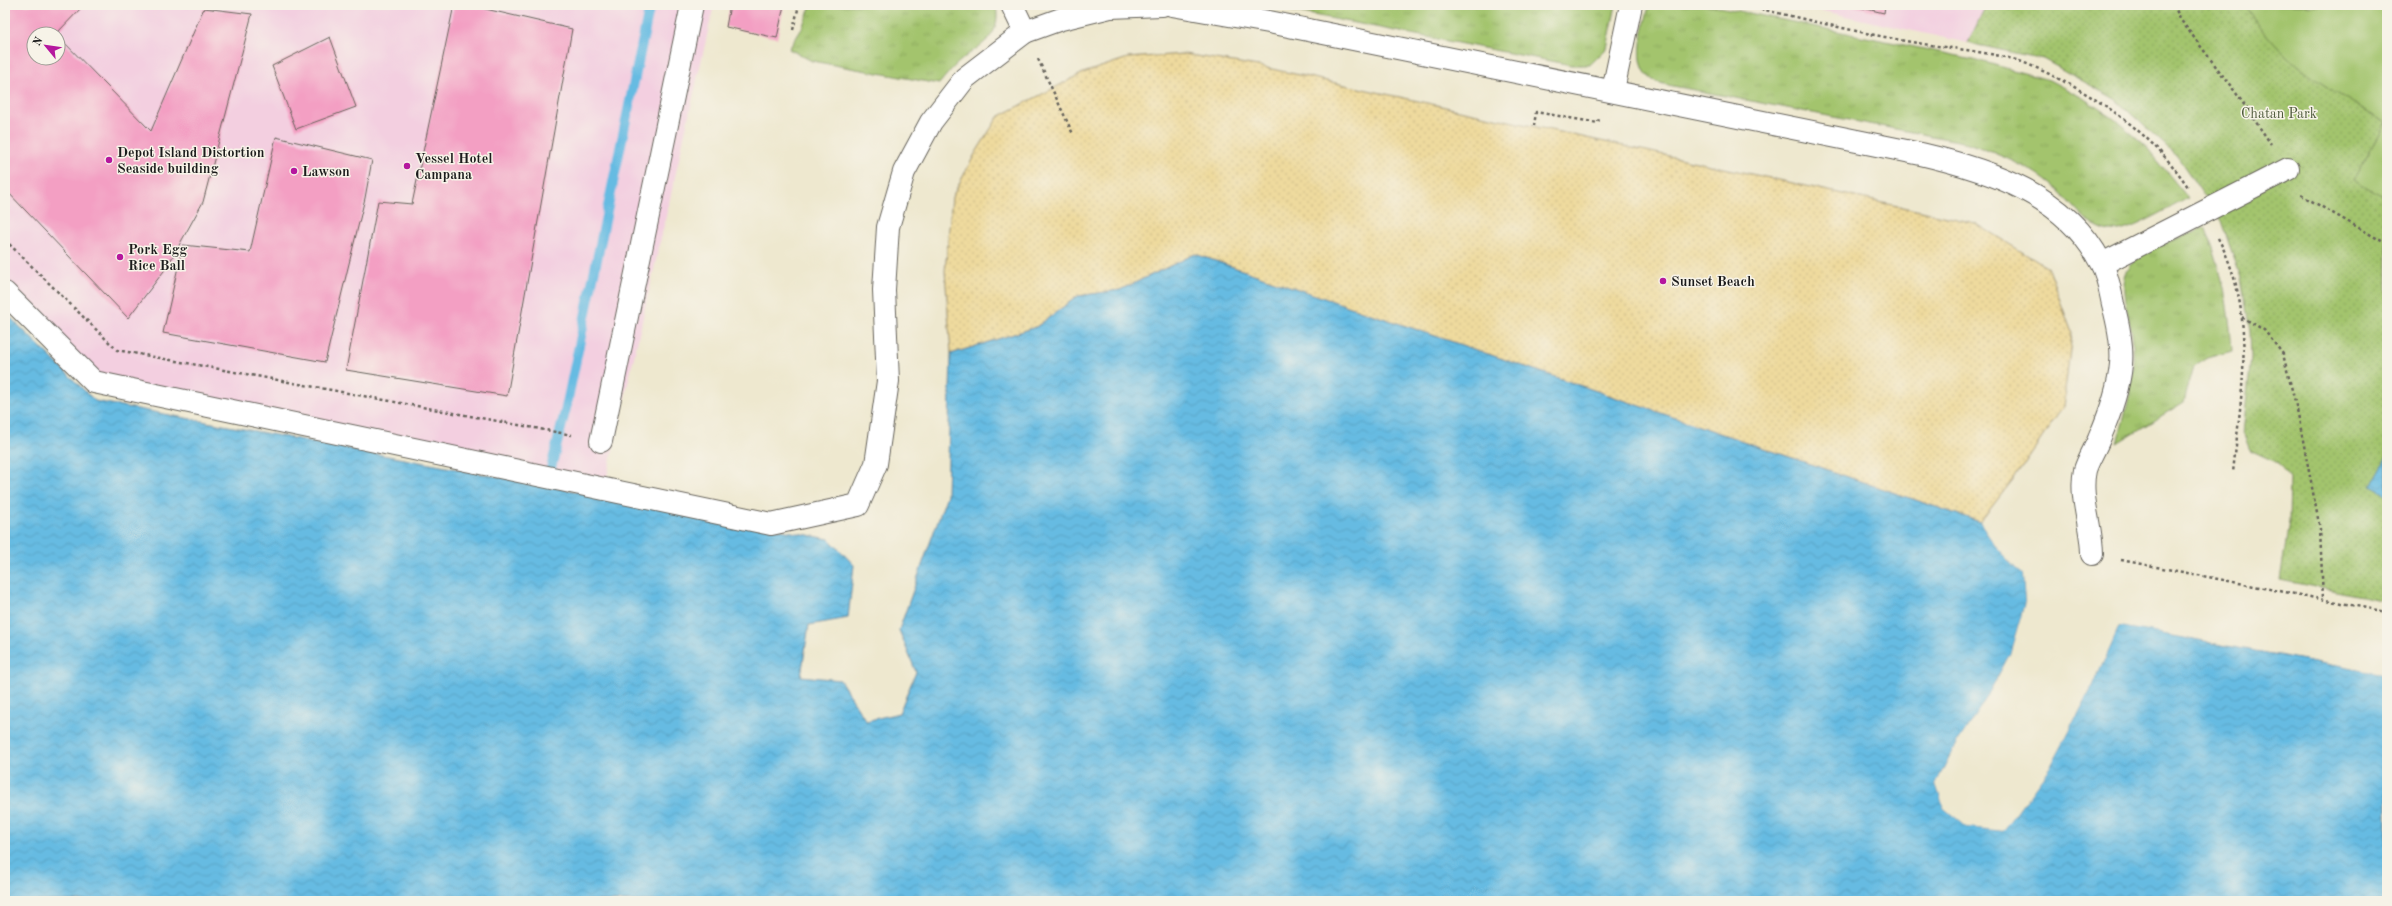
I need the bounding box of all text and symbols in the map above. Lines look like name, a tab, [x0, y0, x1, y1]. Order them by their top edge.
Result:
north arrow	[26, 26, 66, 66]
text: N	[32, 35, 46, 48]
park label: Chatan Park	[2241, 107, 2317, 121]
place label: Depot Island Distortion Seaside building	[117, 146, 265, 176]
place label: Vessel Hotel Campana	[415, 152, 493, 182]
marker: Depot Island Distortion Seaside building	[104, 155, 114, 165]
marker: Vessel Hotel Campana	[402, 161, 412, 171]
place label: Lawson	[302, 165, 350, 179]
marker: Lawson	[289, 166, 299, 176]
place label: Pork Egg Rice Ball	[128, 243, 187, 273]
marker: Pork Egg Rice Ball	[115, 252, 125, 262]
place label: Sunset Beach	[1671, 275, 1755, 289]
marker: Sunset Beach	[1658, 276, 1668, 286]

